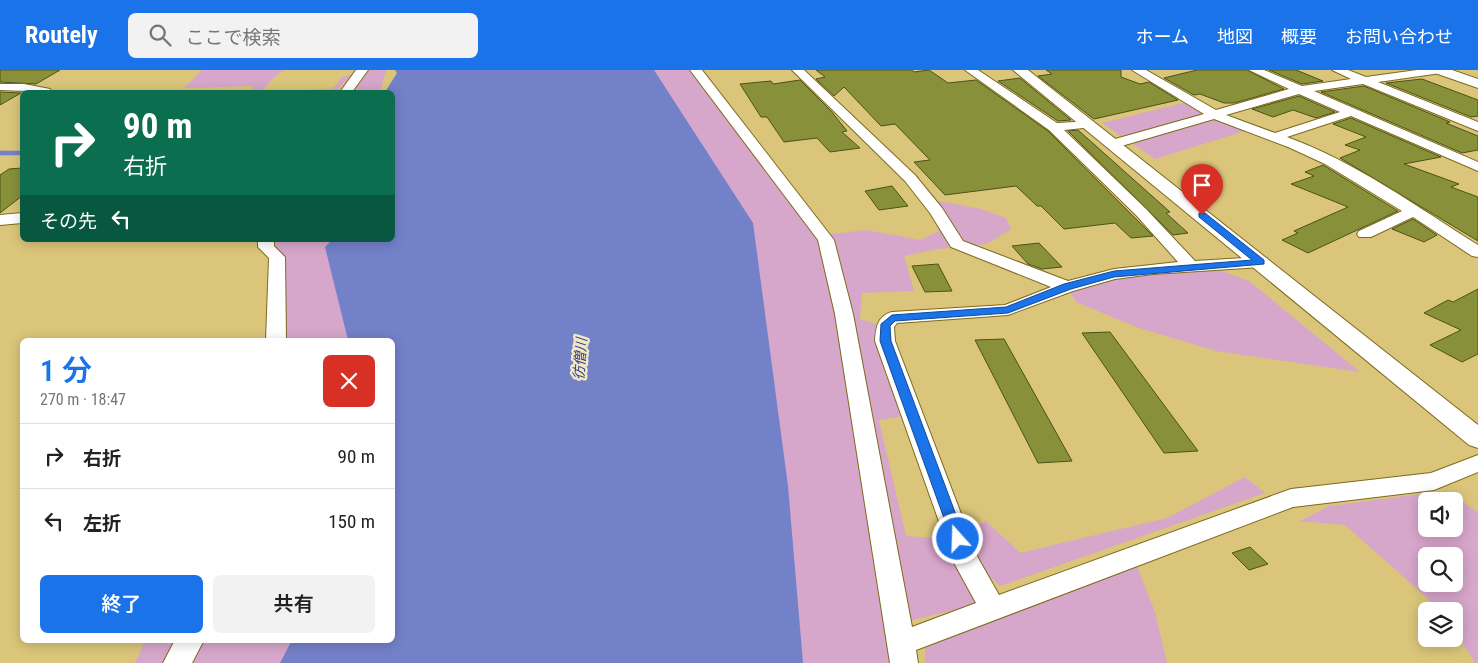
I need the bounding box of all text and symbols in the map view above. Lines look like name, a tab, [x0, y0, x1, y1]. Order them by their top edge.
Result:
search box	[128, 13, 478, 58]
text: Routely	[25, 21, 98, 49]
icon: search	[146, 21, 174, 49]
text: ここで検索	[186, 26, 281, 49]
text: ホーム	[1136, 26, 1189, 47]
text: 地図	[1217, 26, 1253, 47]
text: 概要	[1281, 26, 1317, 47]
text: お問い合わせ	[1345, 26, 1453, 47]
text: 90 m	[123, 106, 192, 147]
icon: right	[40, 110, 105, 175]
text: 右折	[123, 154, 167, 179]
pin	[1181, 164, 1223, 215]
icon: arrive	[1188, 171, 1216, 199]
icon: left	[107, 205, 135, 233]
text: その先	[40, 210, 97, 233]
water label: 彷僧川	[571, 335, 590, 381]
text: 1 分	[40, 353, 92, 388]
button: close	[323, 355, 375, 407]
text: 270 m · 18:47	[40, 390, 126, 409]
icon: right	[40, 442, 68, 470]
text: 90 m	[338, 445, 375, 468]
text: 右折	[83, 447, 121, 470]
map controls	[1418, 492, 1463, 647]
button: sound	[1418, 492, 1463, 537]
icon: left	[40, 507, 68, 535]
text: 150 m	[328, 510, 375, 533]
text: 左折	[83, 512, 121, 535]
position arrow	[931, 512, 983, 564]
button: search	[1418, 547, 1463, 592]
button: 終了	[40, 575, 203, 633]
button: 共有	[213, 575, 375, 633]
button: layers	[1418, 602, 1463, 647]

